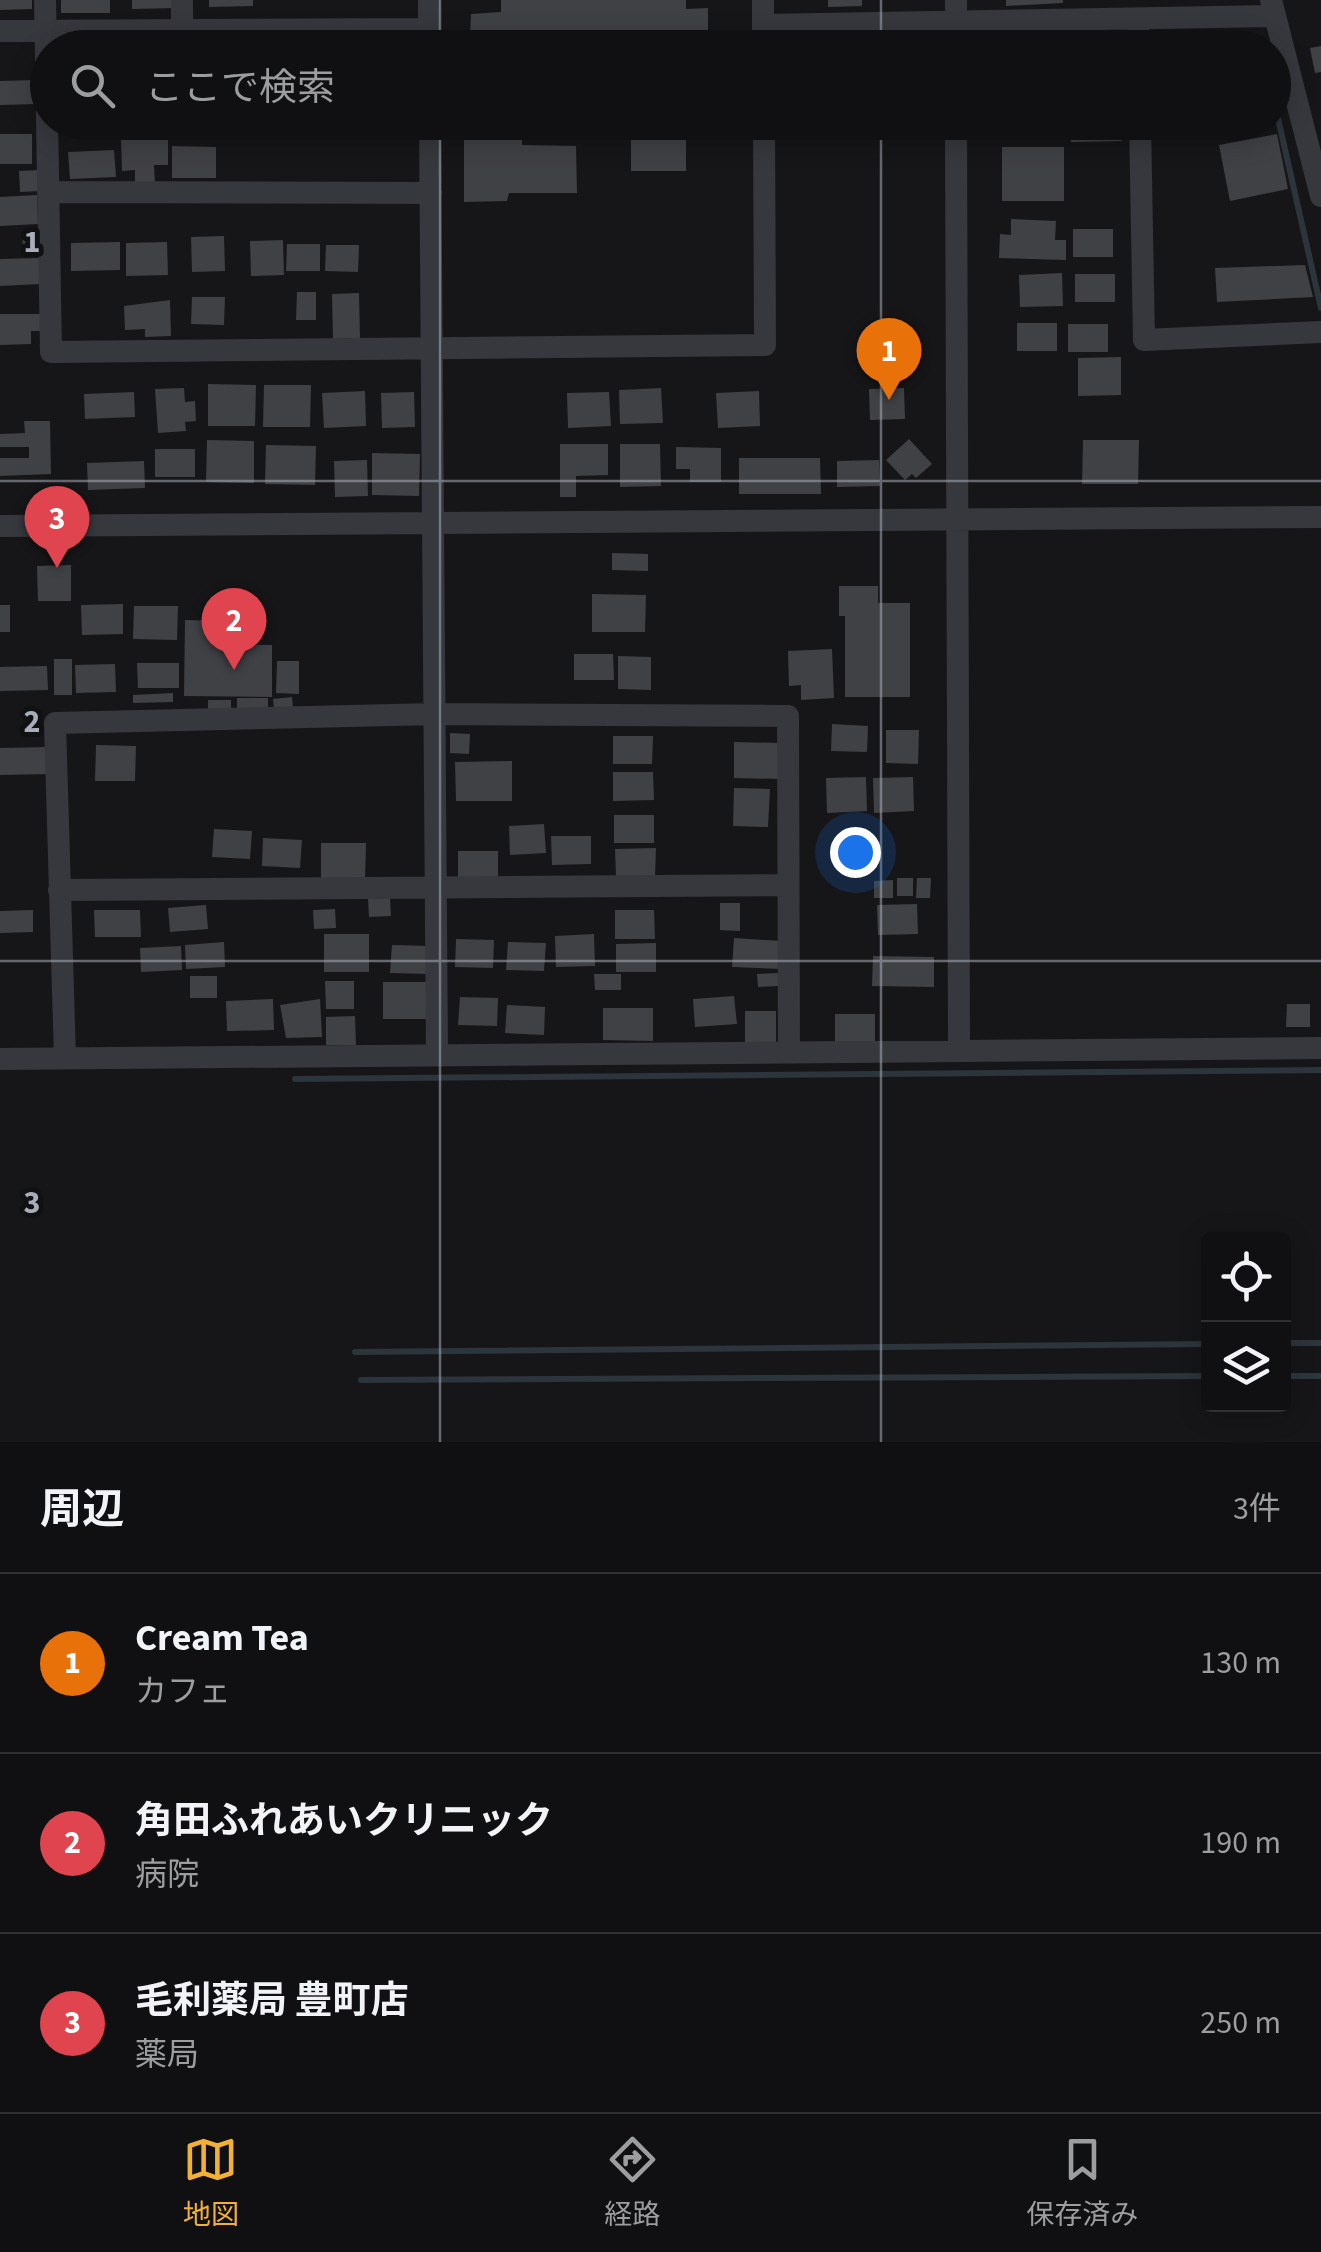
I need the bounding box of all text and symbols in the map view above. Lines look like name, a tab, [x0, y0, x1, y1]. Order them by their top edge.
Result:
search box	[30, 30, 1291, 140]
icon: search	[65, 58, 120, 113]
text: ここで検索	[145, 61, 335, 115]
text: 1	[24, 219, 40, 265]
pin: 1	[856, 318, 922, 400]
pin: 3	[24, 486, 90, 568]
pin: 2	[202, 588, 266, 670]
text: 2	[24, 699, 40, 745]
your location	[830, 827, 881, 878]
text: 3	[24, 1180, 40, 1226]
map controls	[1201, 1232, 1291, 1412]
button: locate	[1201, 1232, 1291, 1322]
button: layers	[1201, 1322, 1291, 1412]
text: 周辺	[40, 1480, 124, 1540]
text: 3件	[1233, 1486, 1281, 1532]
text: Cream Tea	[135, 1611, 309, 1665]
text: 1	[64, 1640, 81, 1686]
text: 130 m	[1200, 1640, 1281, 1686]
text: カフェ	[135, 1669, 231, 1715]
text: 角田ふれあいクリニック	[135, 1794, 553, 1848]
text: 2	[64, 1820, 81, 1866]
text: 190 m	[1200, 1820, 1281, 1866]
text: 病院	[135, 1852, 199, 1898]
text: 毛利薬局 豊町店	[135, 1974, 409, 2028]
text: 3	[64, 2000, 81, 2046]
text: 250 m	[1200, 2000, 1281, 2046]
text: 薬局	[135, 2032, 199, 2078]
tab: 地図	[183, 2132, 239, 2235]
tab: 経路	[604, 2132, 660, 2235]
tab: 保存済み	[1026, 2132, 1138, 2235]

